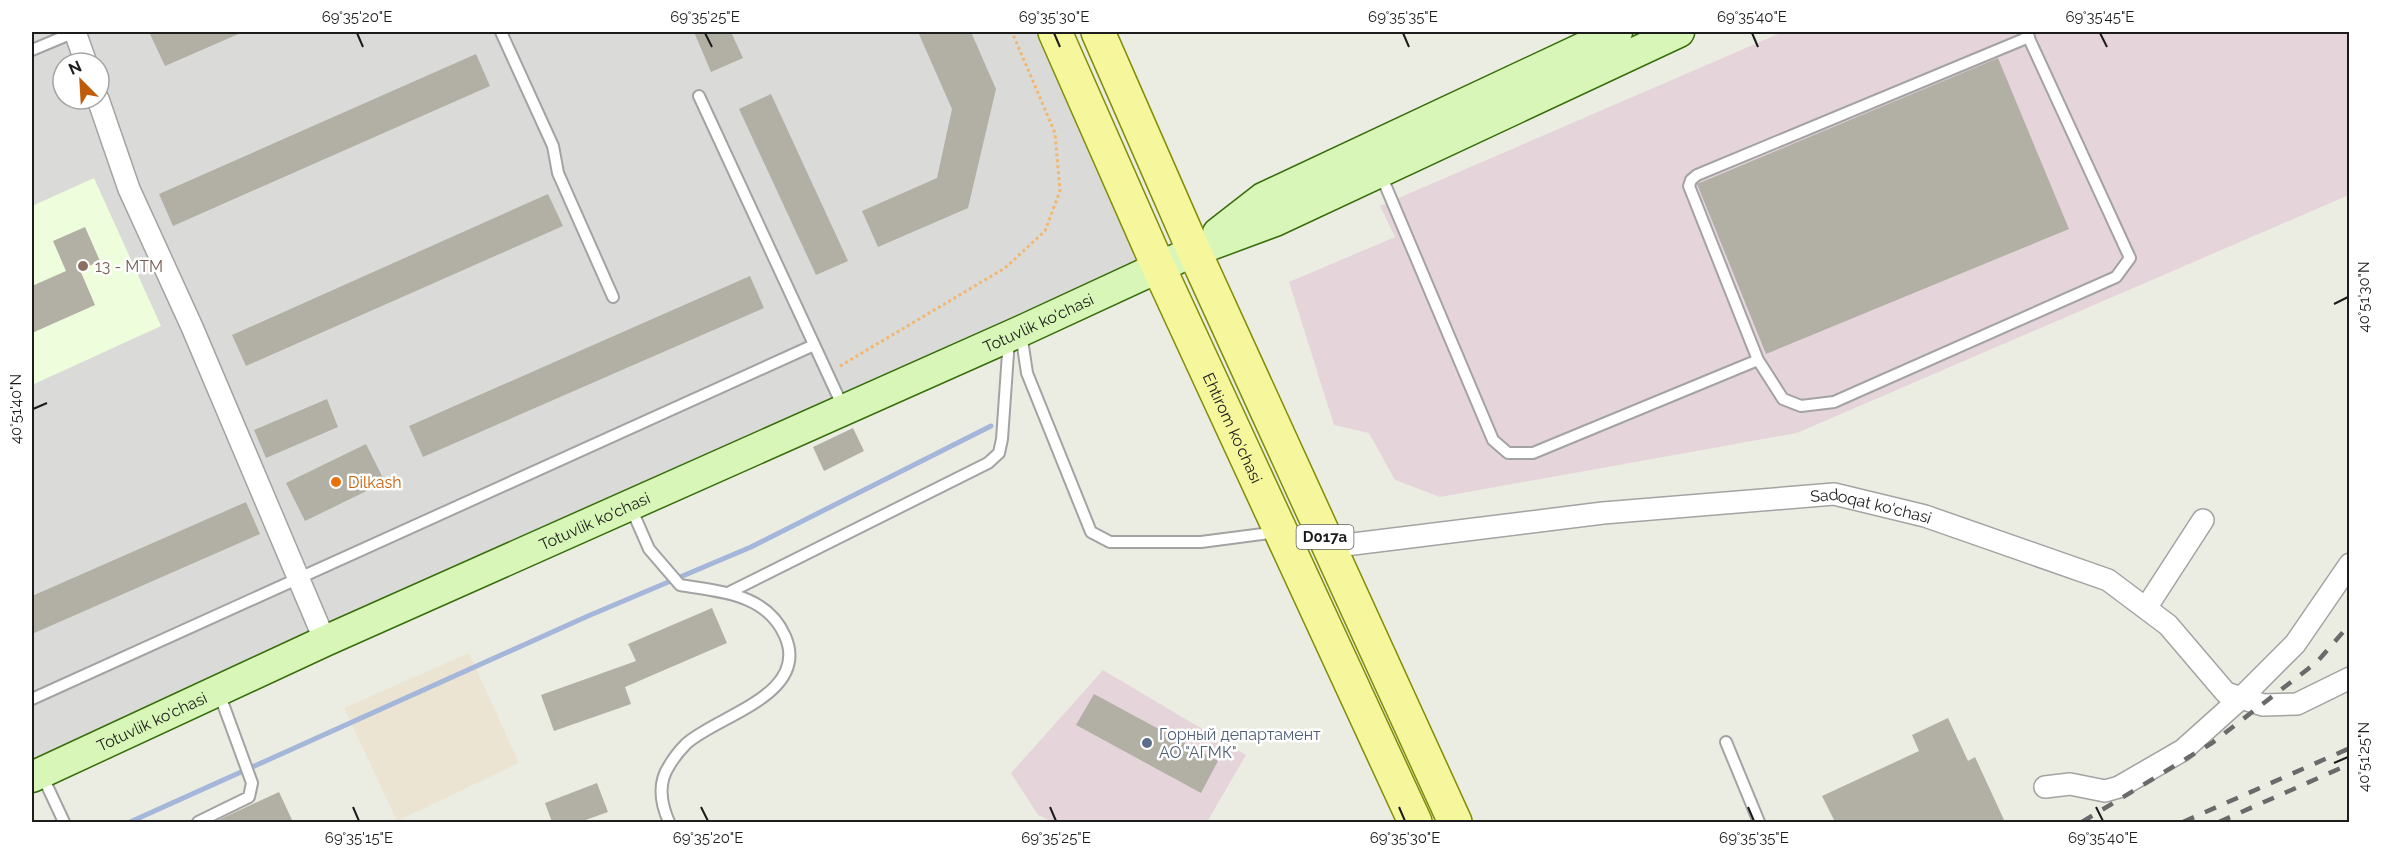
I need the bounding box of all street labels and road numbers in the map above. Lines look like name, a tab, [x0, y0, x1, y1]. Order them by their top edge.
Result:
street label: Totuvlik ko'chasi	[980, 289, 1096, 356]
street label: Ehtirom ko'chasi	[1199, 370, 1267, 486]
street label: Sadoqat ko'chasi	[1809, 484, 1934, 527]
street label: Totuvlik ko'chasi	[536, 488, 653, 554]
road number: D017a	[1296, 525, 1354, 549]
street label: Totuvlik ko'chasi	[94, 688, 210, 755]

